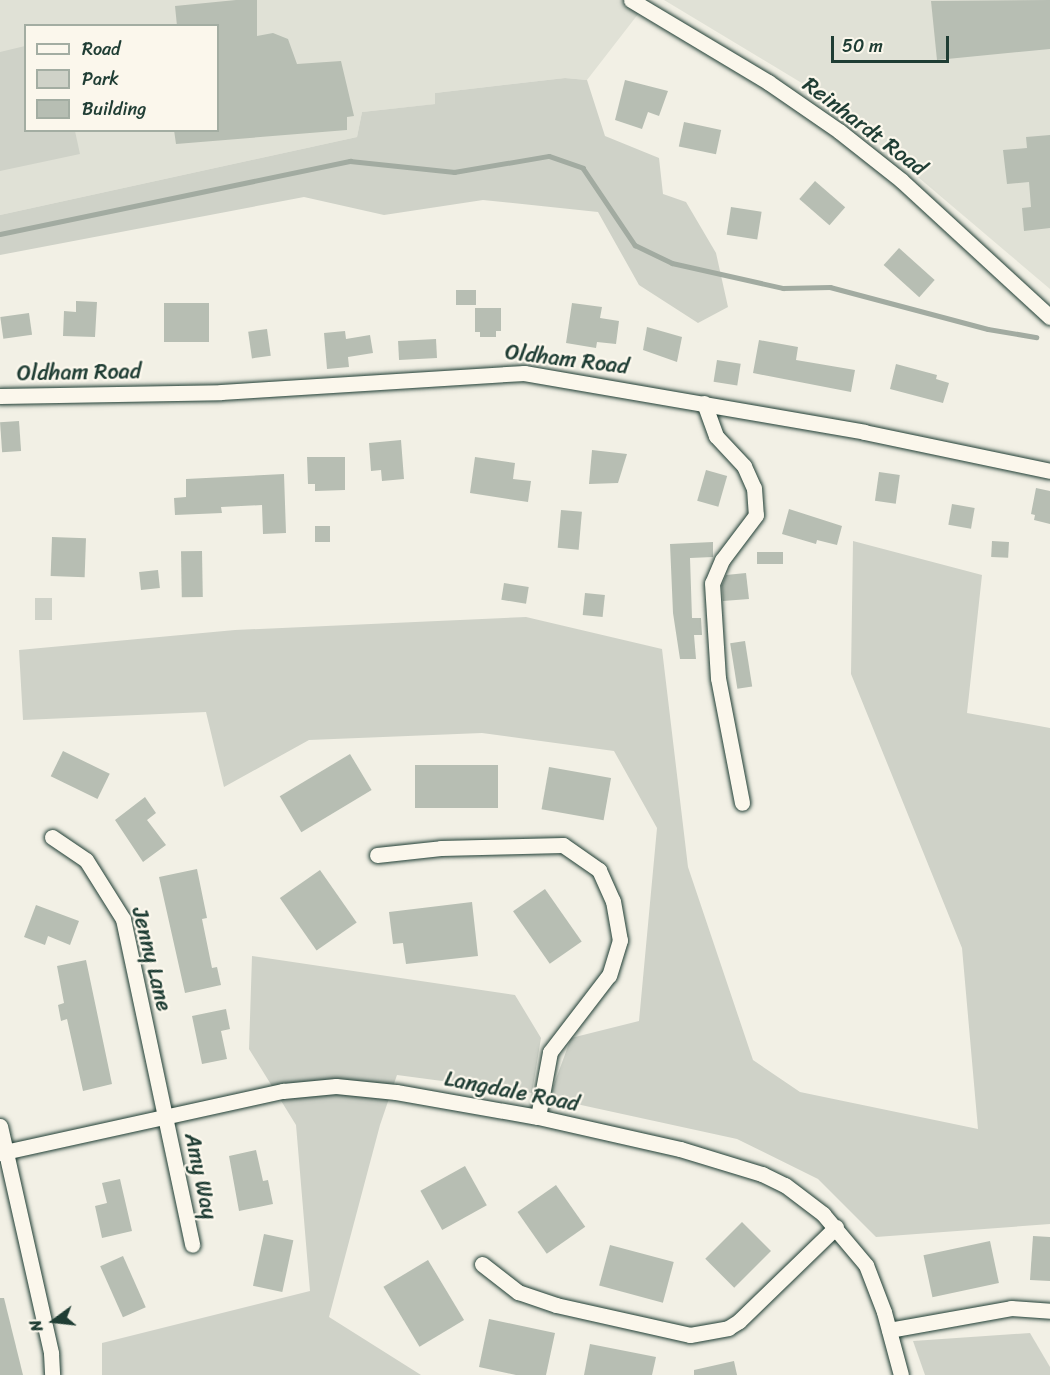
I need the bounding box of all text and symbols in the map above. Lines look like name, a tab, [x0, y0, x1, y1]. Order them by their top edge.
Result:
legend	[24, 24, 219, 132]
scale bar	[834, 24, 952, 62]
text: 50 m	[842, 30, 883, 62]
text: Road	[82, 33, 121, 65]
text: Park	[82, 63, 119, 95]
street label: Reinhardt Road	[798, 71, 932, 181]
text: Building	[82, 93, 146, 125]
street label: Oldham Road	[504, 338, 630, 380]
street label: Oldham Road	[17, 358, 141, 386]
street label: Jenny Lane	[126, 904, 178, 1014]
street label: Langdale Road	[442, 1065, 582, 1117]
street label: Amy Way	[179, 1130, 223, 1222]
north arrow	[24, 1291, 84, 1351]
text: N	[21, 1317, 52, 1335]

